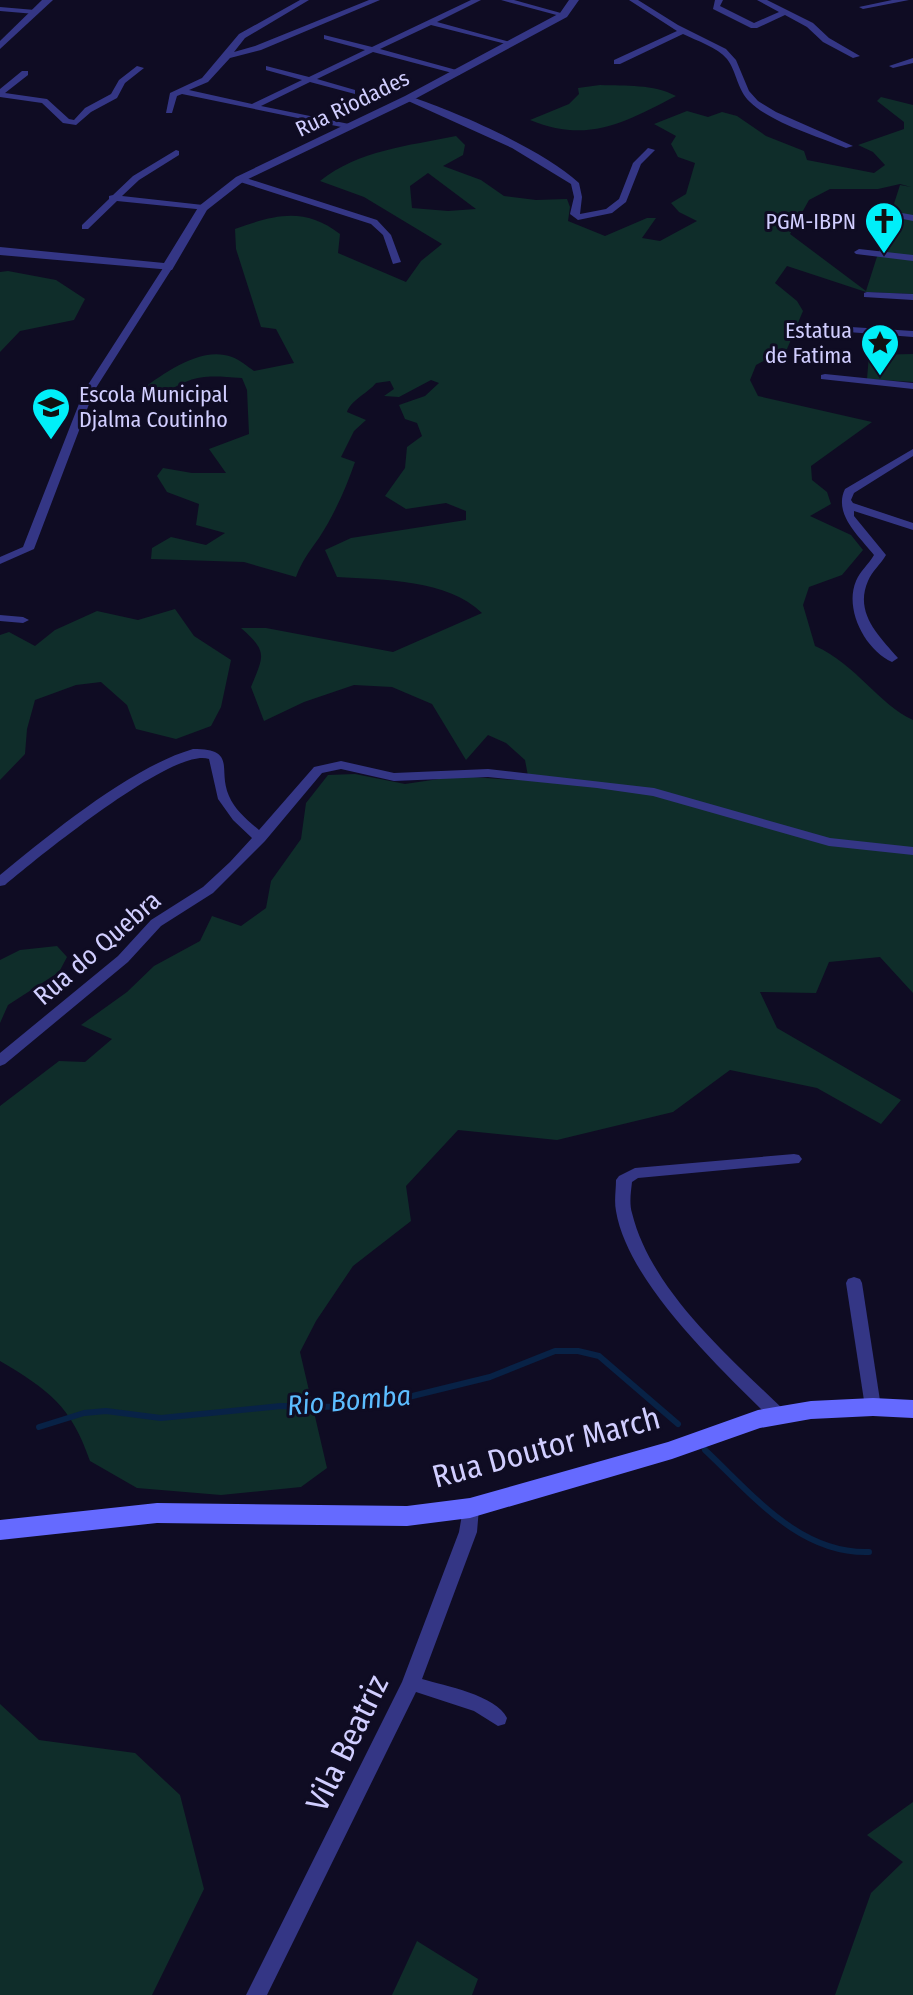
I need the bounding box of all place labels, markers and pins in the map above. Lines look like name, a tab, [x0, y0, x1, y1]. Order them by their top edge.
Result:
church icon: PGM-IBPN	[863, 200, 905, 255]
place label: PGM-IBPN	[765, 208, 856, 235]
place label: Estatua de Fatima	[765, 317, 852, 369]
place icon: Estatua de Fatima	[859, 322, 901, 377]
place label: Escola Municipal Djalma Coutinho	[79, 381, 228, 433]
school or university icon: Escola Municipal Djalma Coutinho	[30, 386, 72, 441]

